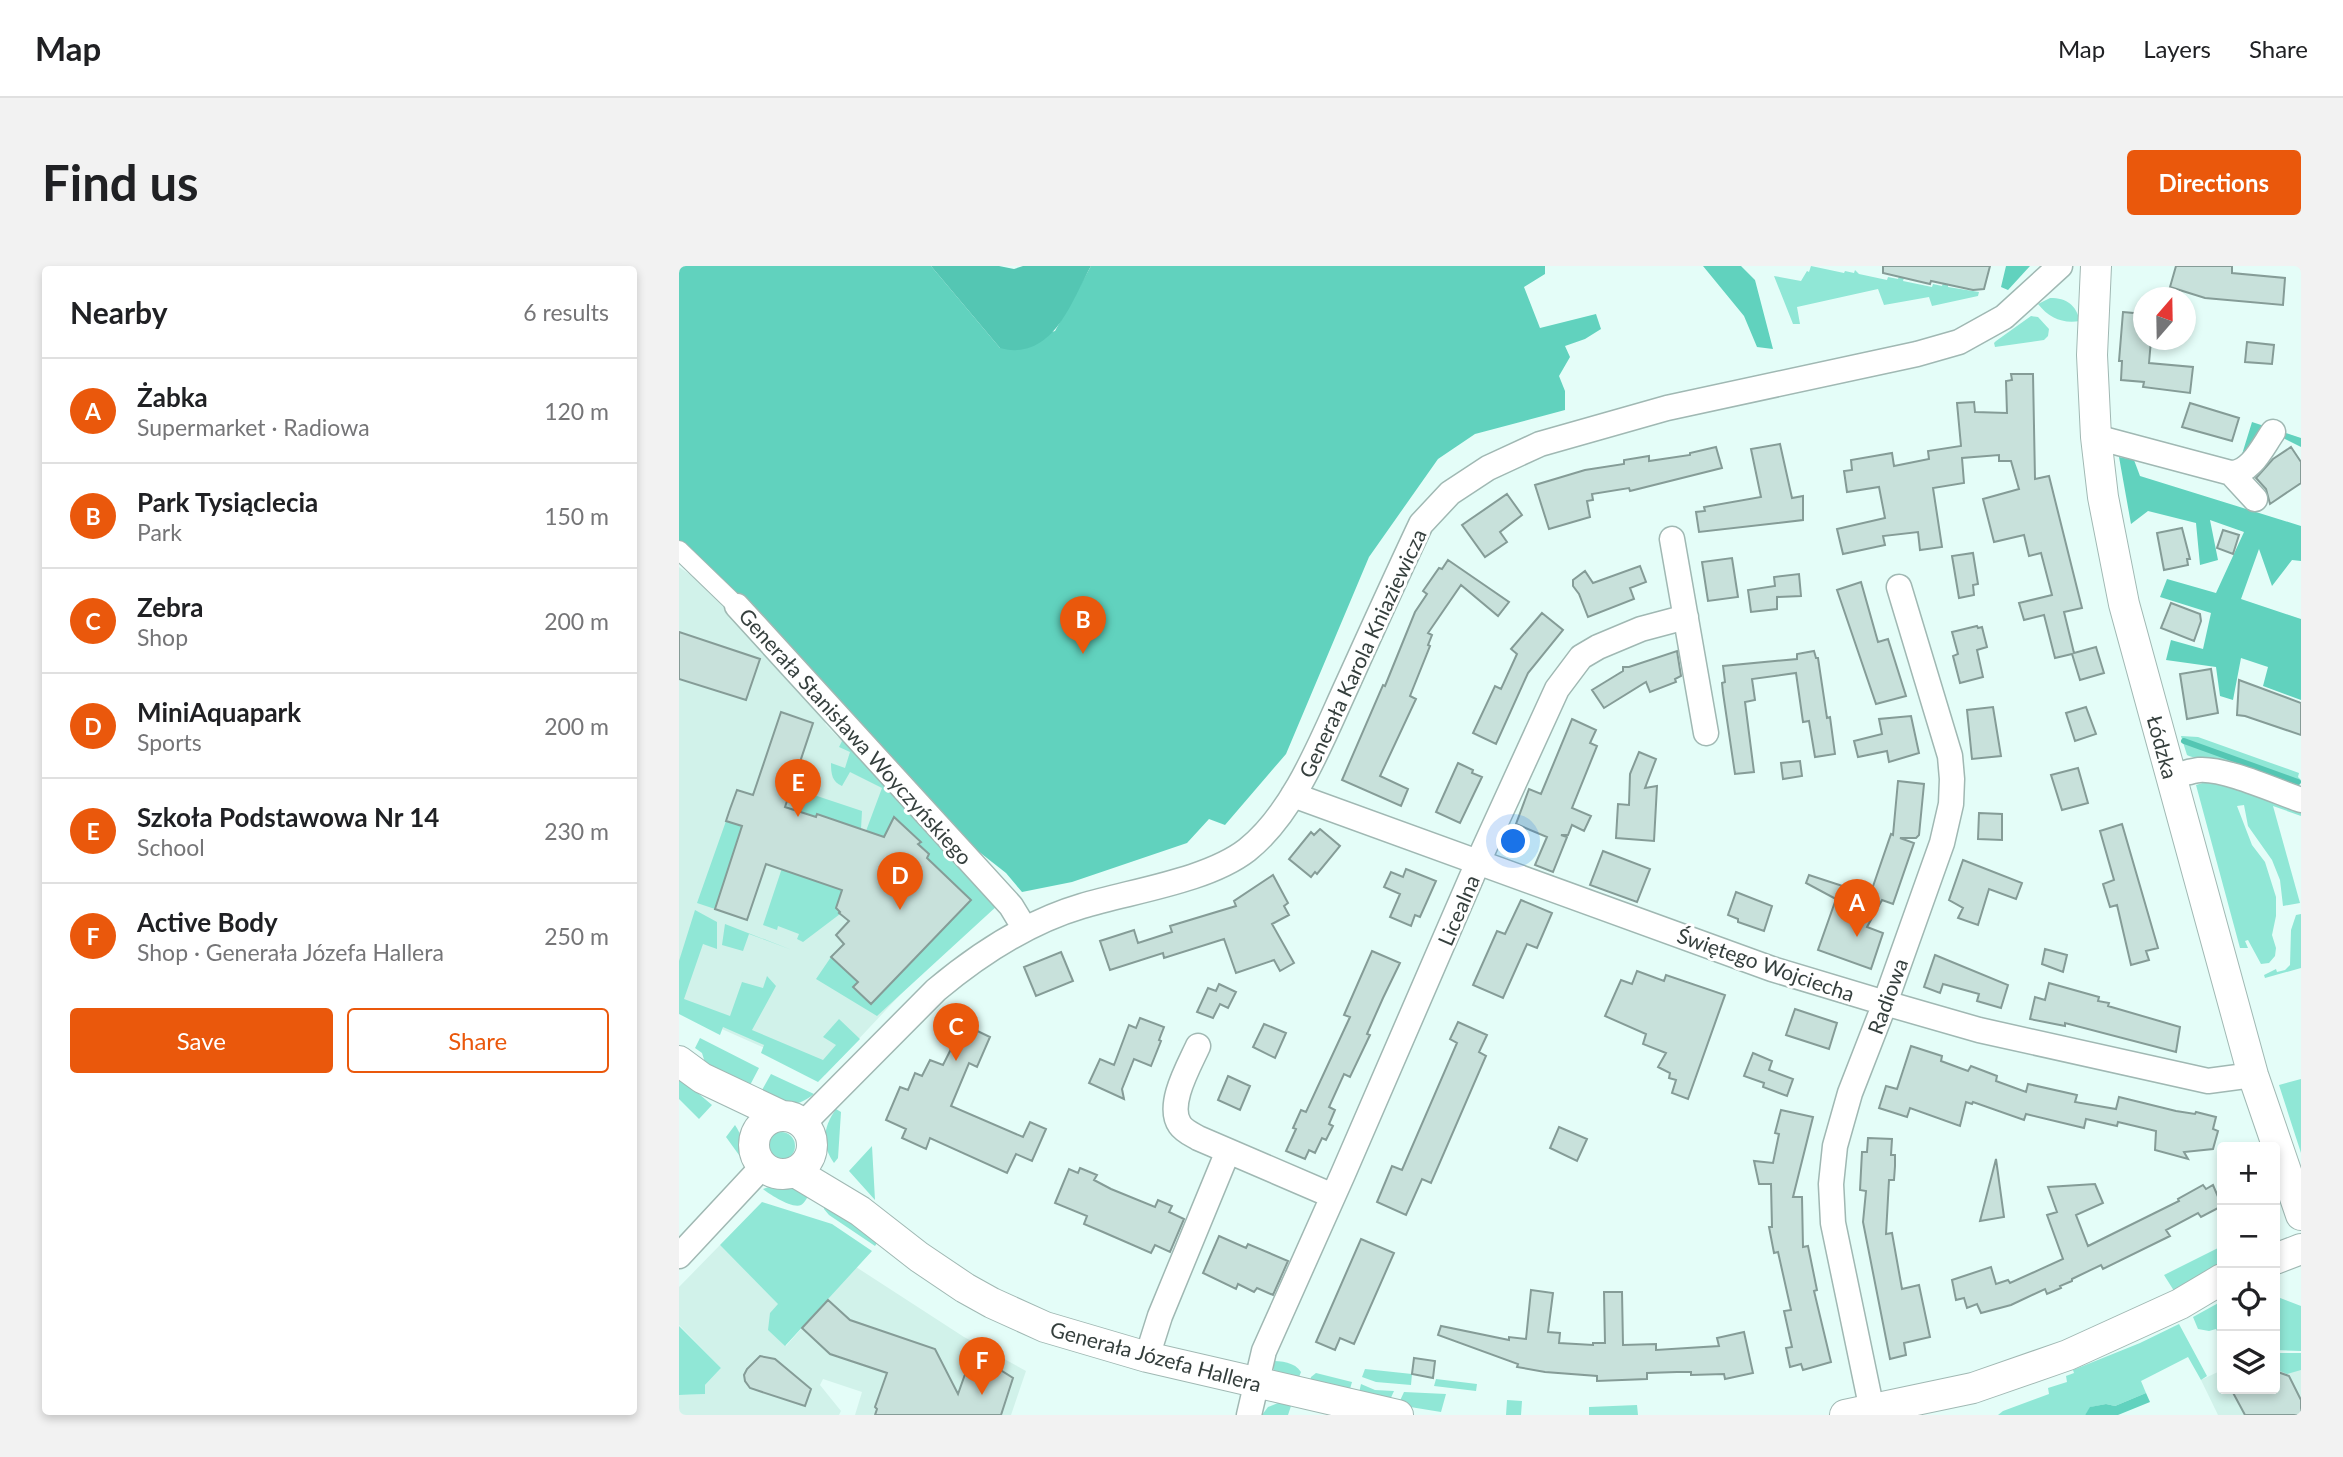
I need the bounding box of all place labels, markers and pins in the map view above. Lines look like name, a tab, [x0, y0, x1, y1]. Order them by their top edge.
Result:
pin: B	[1060, 596, 1106, 654]
pin: E	[775, 759, 821, 817]
pin: D	[877, 852, 923, 910]
pin: A	[1834, 879, 1880, 937]
pin: C	[933, 1003, 979, 1061]
pin: F	[959, 1337, 1005, 1395]

